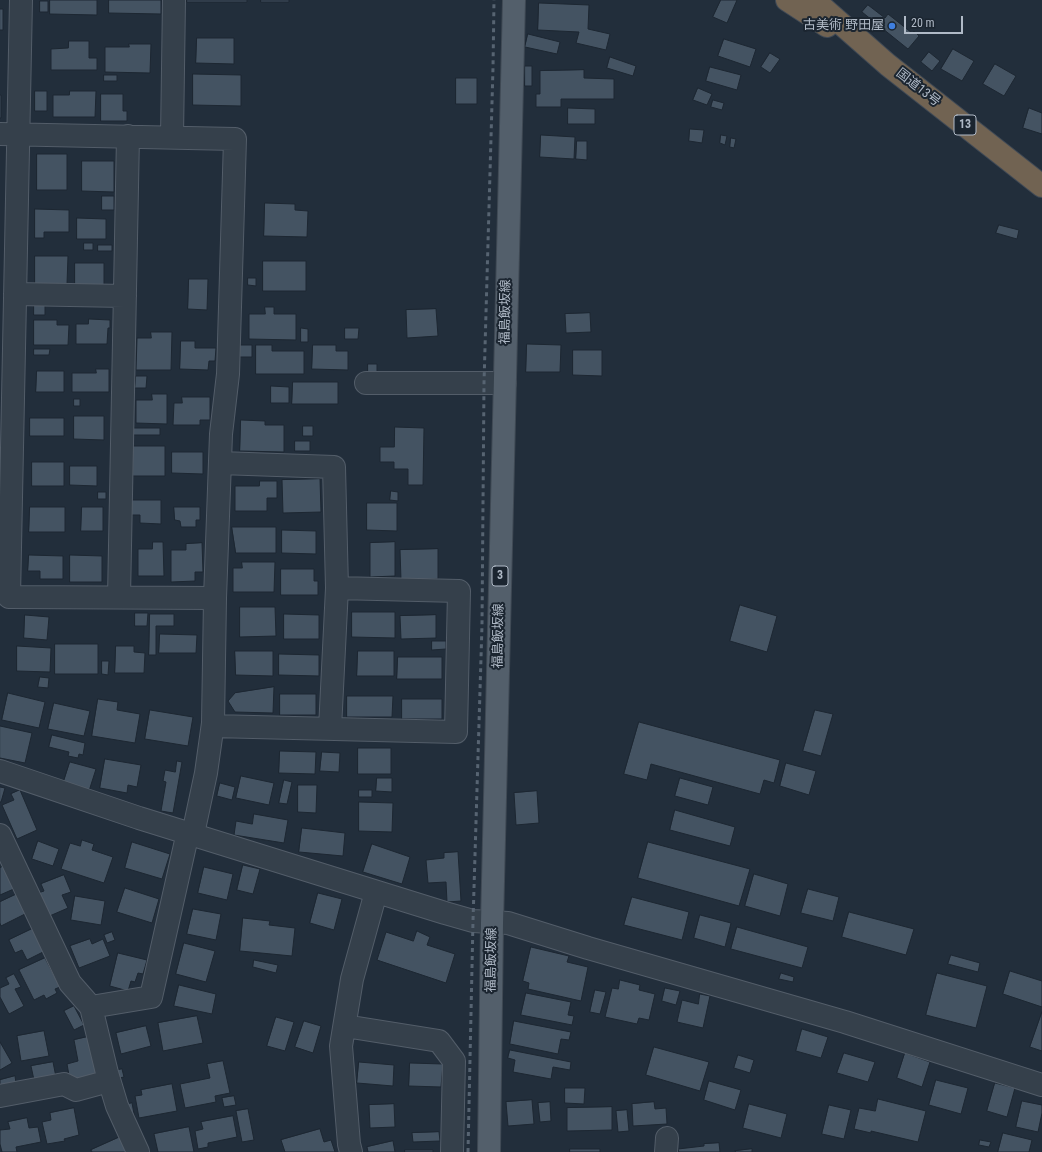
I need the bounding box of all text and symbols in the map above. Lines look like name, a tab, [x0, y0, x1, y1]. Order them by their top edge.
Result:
scale bar	[906, 8, 965, 34]
text: 20 m	[911, 16, 935, 30]
place label: 古美術 野田屋	[803, 18, 884, 34]
marker: 古美術 野田屋	[887, 21, 897, 31]
street label: 国道13号	[893, 66, 943, 110]
road number: 13	[954, 115, 976, 135]
street label: 福島飯坂線	[498, 279, 514, 345]
road number: 3	[492, 566, 508, 586]
street label: 福島飯坂線	[491, 603, 507, 669]
street label: 福島飯坂線	[484, 927, 500, 993]

